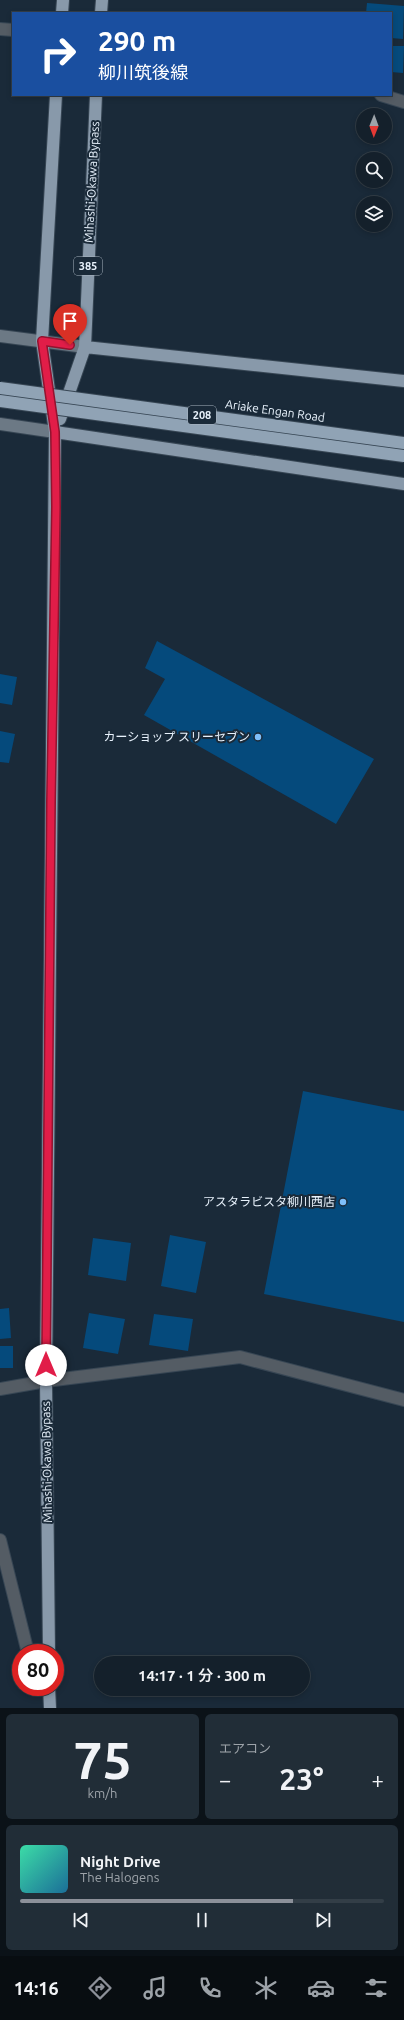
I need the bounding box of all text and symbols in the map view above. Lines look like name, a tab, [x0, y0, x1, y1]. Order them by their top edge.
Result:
text: 290 m	[98, 25, 176, 56]
icon: right	[32, 28, 84, 80]
text: 柳川筑後線	[98, 62, 188, 82]
north arrow	[356, 108, 392, 144]
map controls	[356, 108, 392, 232]
street label: Mihashi-Okawa Bypass	[82, 121, 101, 243]
button: search	[356, 152, 392, 188]
button: layers	[356, 196, 392, 232]
road number: 385	[74, 257, 102, 275]
pin	[53, 304, 87, 345]
icon: arrive	[59, 310, 81, 332]
street label: Ariake Engan Road	[224, 397, 326, 424]
road number: 208	[188, 406, 216, 424]
place label: カーショップ スリーセブン	[103, 730, 250, 743]
marker: カーショップ スリーセブン	[253, 732, 263, 742]
place label: アスタラビスタ柳川西店	[203, 1195, 335, 1208]
marker: アスタラビスタ柳川西店	[338, 1197, 348, 1207]
position arrow	[25, 1344, 67, 1386]
street label: Mihashi-Okawa Bypass	[39, 1401, 54, 1523]
speed limit sign: 80	[12, 1644, 64, 1696]
text: 14:17 · 1 分 · 300 m	[138, 1667, 266, 1684]
text: 75	[73, 1731, 132, 1789]
text: エアコン	[219, 1741, 271, 1755]
text: 23°	[279, 1762, 324, 1796]
text: −	[219, 1767, 231, 1792]
text: +	[372, 1767, 384, 1792]
text: km/h	[87, 1786, 118, 1800]
text: Night Drive	[80, 1853, 161, 1870]
text: The Halogens	[80, 1870, 159, 1884]
icon: previous	[70, 1909, 92, 1931]
icon: pause	[191, 1909, 213, 1931]
icon: next	[312, 1909, 334, 1931]
icon: directions	[86, 1974, 114, 2002]
icon: music	[141, 1974, 169, 2002]
icon: phone	[196, 1974, 224, 2002]
icon: climate	[252, 1974, 280, 2002]
icon: car	[307, 1974, 335, 2002]
icon: filters	[362, 1974, 390, 2002]
text: 14:16	[14, 1978, 59, 1998]

